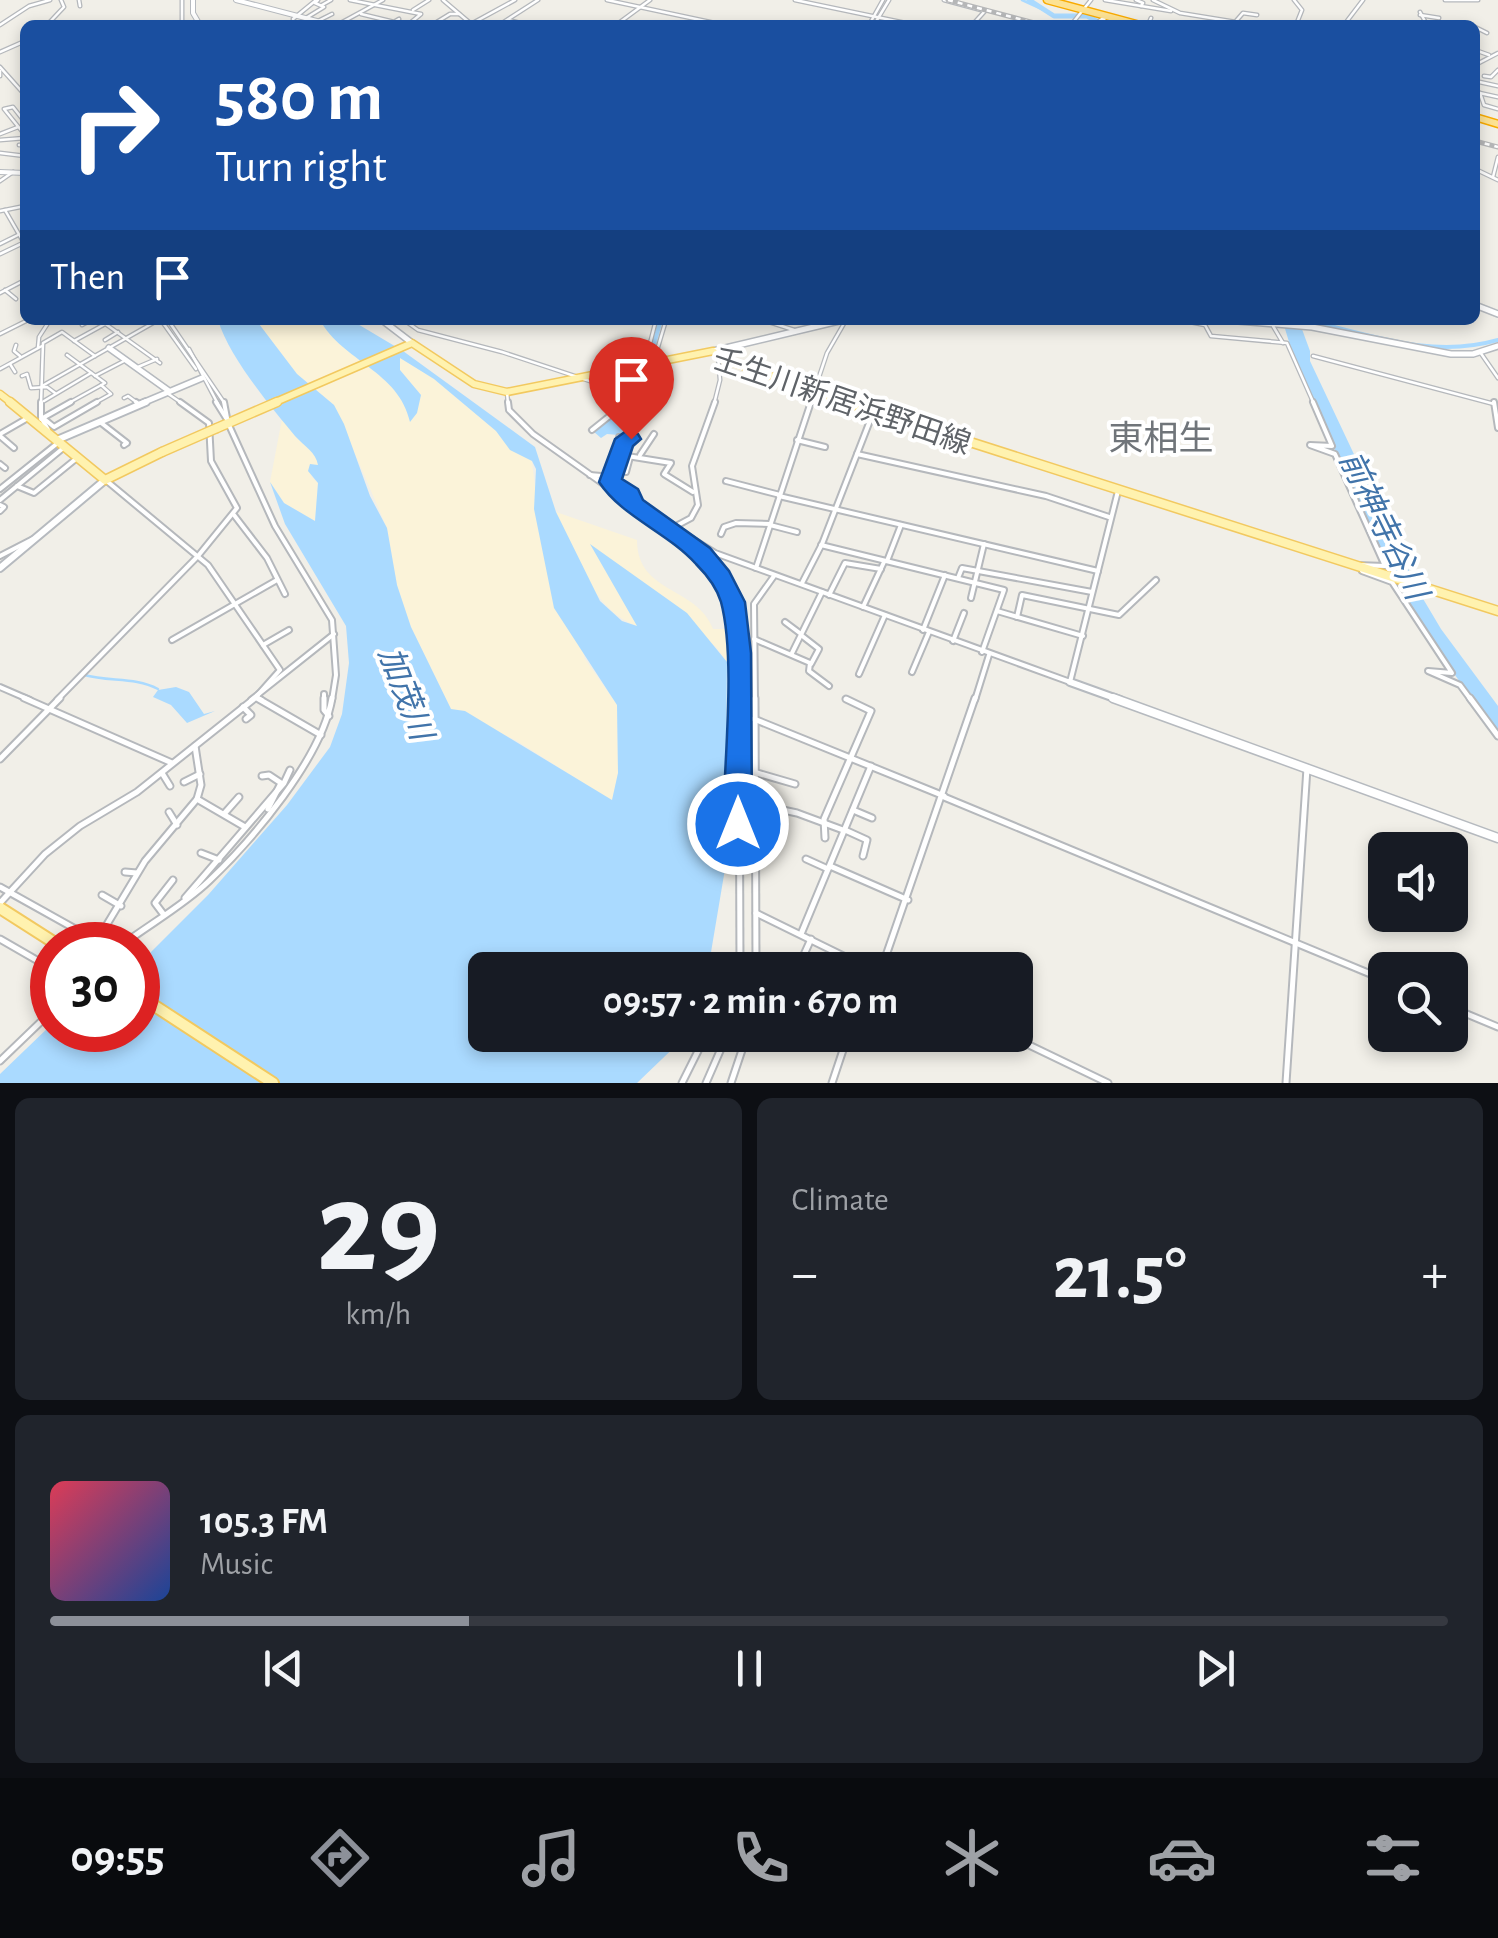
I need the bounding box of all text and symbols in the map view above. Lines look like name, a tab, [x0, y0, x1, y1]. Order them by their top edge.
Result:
icon: right	[50, 60, 180, 190]
text: 580 m	[215, 63, 383, 133]
text: Turn right	[215, 145, 387, 190]
icon: arrive	[145, 250, 200, 305]
text: Then	[50, 259, 125, 297]
pin	[589, 337, 674, 440]
street label: 壬生川新居浜野田線	[709, 342, 975, 460]
icon: arrive	[604, 352, 659, 407]
district label: 東相生	[1108, 420, 1214, 457]
water label: 前神寺谷川	[1334, 446, 1436, 607]
water label: 加茂川	[373, 642, 439, 747]
position arrow	[686, 772, 790, 876]
map controls	[1368, 832, 1468, 1052]
button: sound	[1368, 832, 1468, 932]
speed limit sign: 30	[30, 922, 160, 1052]
button: search	[1368, 952, 1468, 1052]
text: 09:57 · 2 min · 670 m	[603, 983, 898, 1021]
text: 29	[316, 1165, 440, 1295]
text: Climate	[792, 1184, 889, 1216]
text: 21.5°	[1053, 1237, 1187, 1312]
text: −	[792, 1247, 818, 1302]
text: +	[1422, 1247, 1448, 1302]
text: km/h	[345, 1298, 411, 1330]
text: 105.3 FM	[200, 1503, 328, 1541]
text: Music	[200, 1548, 273, 1580]
icon: previous	[256, 1641, 311, 1696]
icon: pause	[722, 1641, 777, 1696]
icon: next	[1188, 1641, 1243, 1696]
icon: directions	[305, 1823, 375, 1893]
icon: music	[516, 1823, 586, 1893]
icon: phone	[726, 1823, 796, 1893]
icon: climate	[937, 1823, 1007, 1893]
icon: car	[1147, 1823, 1217, 1893]
icon: filters	[1358, 1823, 1428, 1893]
text: 09:55	[70, 1835, 165, 1880]

